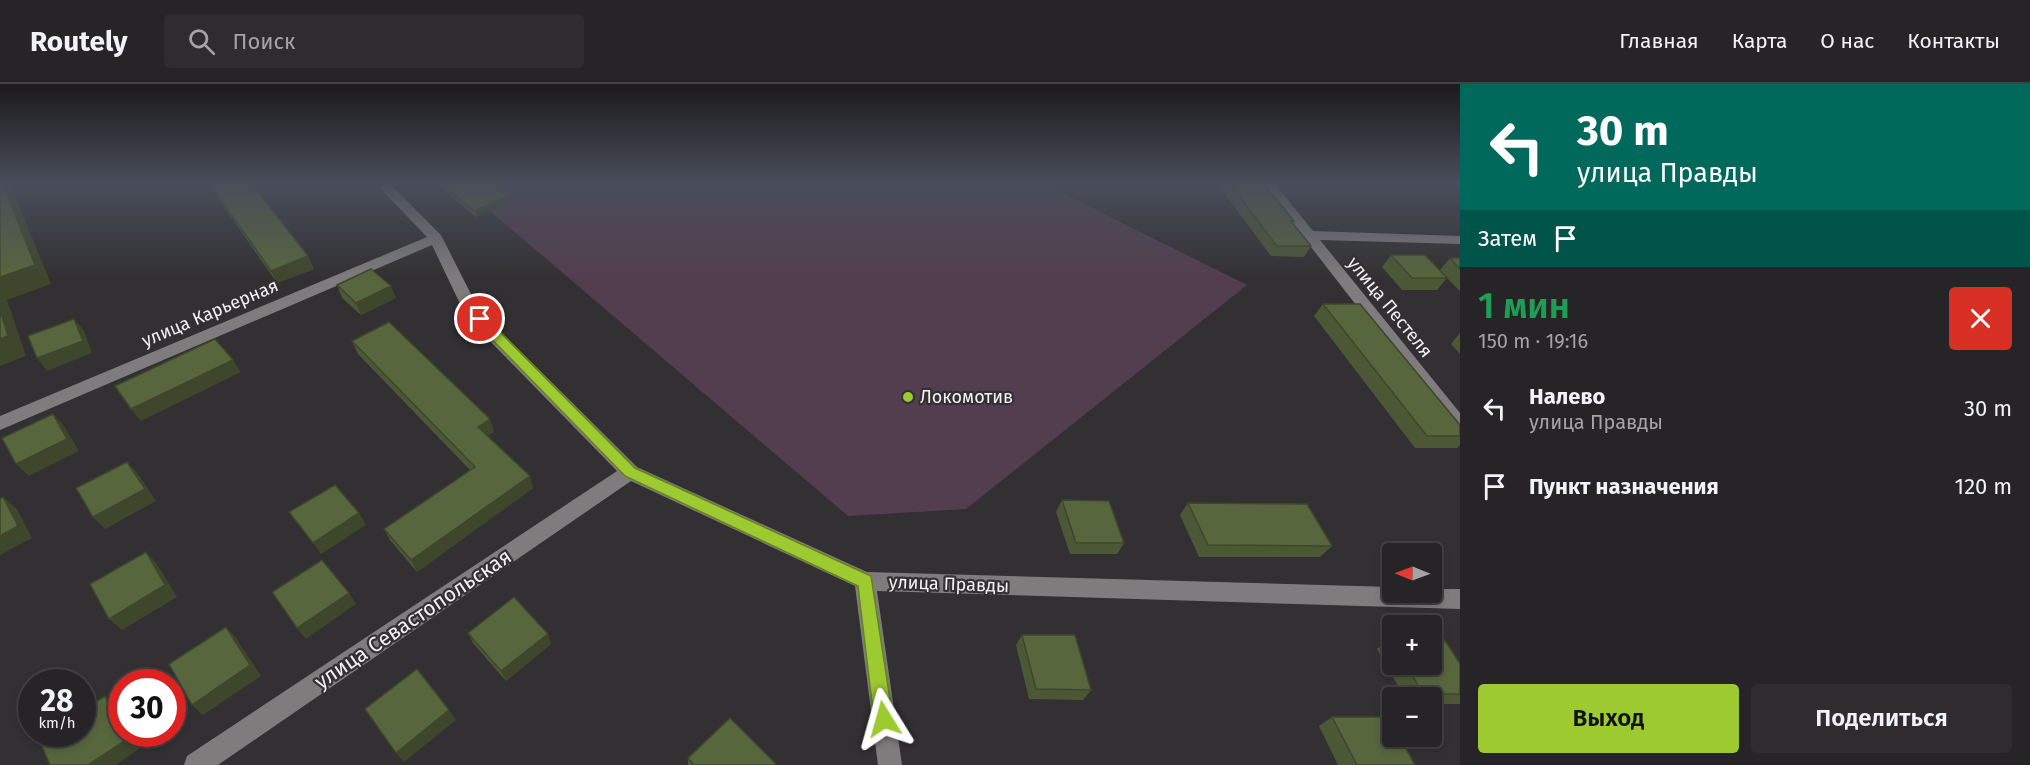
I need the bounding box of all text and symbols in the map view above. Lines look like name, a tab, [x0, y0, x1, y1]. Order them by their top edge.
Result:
search box	[164, 14, 584, 68]
text: Routely	[30, 25, 128, 58]
icon: search	[185, 25, 218, 58]
text: Поиск	[233, 28, 295, 55]
text: Главная	[1619, 28, 1699, 54]
text: Карта	[1732, 28, 1787, 54]
text: О нас	[1820, 28, 1874, 54]
text: Контакты	[1907, 28, 2000, 54]
text: 30 m	[1577, 106, 1669, 156]
icon: left	[1478, 108, 1556, 186]
text: улица Правды	[1577, 157, 1758, 189]
icon: arrive	[1549, 222, 1582, 255]
text: Затем	[1478, 225, 1537, 252]
street label: улица Пестеля	[1343, 252, 1437, 362]
street label: улица Карьерная	[138, 274, 282, 352]
text: 1 мин	[1478, 284, 1570, 328]
button: close	[1949, 287, 2012, 350]
pin	[454, 293, 505, 344]
icon: arrive	[463, 302, 496, 335]
text: 150 m · 19:16	[1478, 329, 1588, 353]
text: Налево	[1529, 383, 1605, 410]
place label: Локомотив	[920, 386, 1013, 408]
marker: Локомотив	[901, 390, 915, 404]
icon: left	[1478, 392, 1511, 425]
text: 30 m	[1964, 395, 2012, 422]
text: улица Правды	[1529, 410, 1663, 434]
icon: arrive	[1478, 470, 1511, 503]
text: Пункт назначения	[1529, 473, 1719, 500]
text: 120 m	[1955, 473, 2012, 500]
street label: улица Севастопольская	[309, 543, 517, 695]
north arrow	[1382, 543, 1442, 603]
map controls	[1382, 543, 1442, 747]
street label: улица Правды	[888, 571, 1010, 597]
button: +	[1382, 615, 1442, 675]
speed limit sign: 30	[108, 669, 186, 747]
text: 28	[41, 683, 73, 719]
button: Выход	[1478, 684, 1739, 753]
button: Поделиться	[1751, 684, 2012, 753]
position arrow	[852, 687, 916, 751]
button: −	[1382, 687, 1442, 747]
text: km/h	[38, 714, 76, 732]

